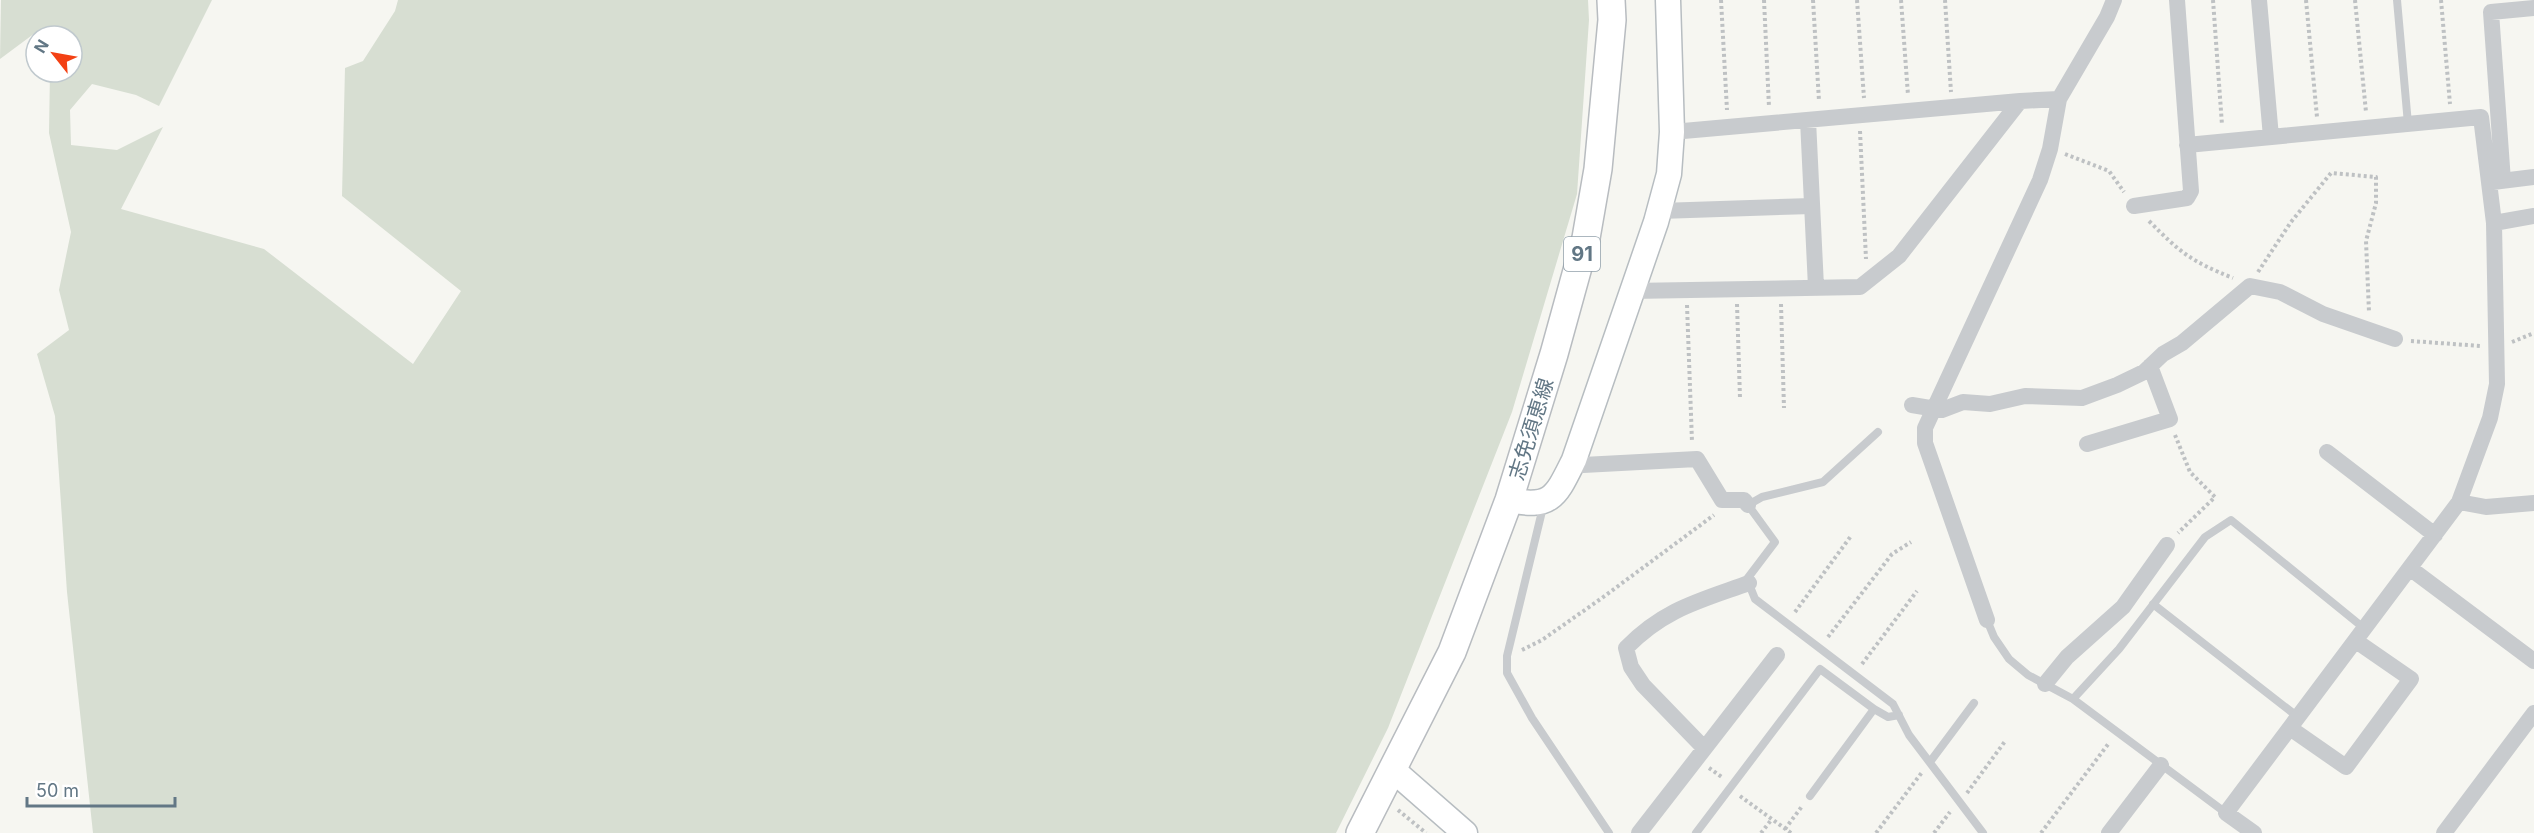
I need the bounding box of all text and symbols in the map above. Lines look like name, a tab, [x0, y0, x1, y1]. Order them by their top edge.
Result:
north arrow	[24, 24, 84, 84]
text: N	[29, 36, 53, 57]
road number: 91	[1564, 237, 1600, 271]
street label: 志免須恵線	[1504, 375, 1558, 483]
scale bar	[27, 770, 176, 808]
text: 50 m	[36, 780, 79, 801]

